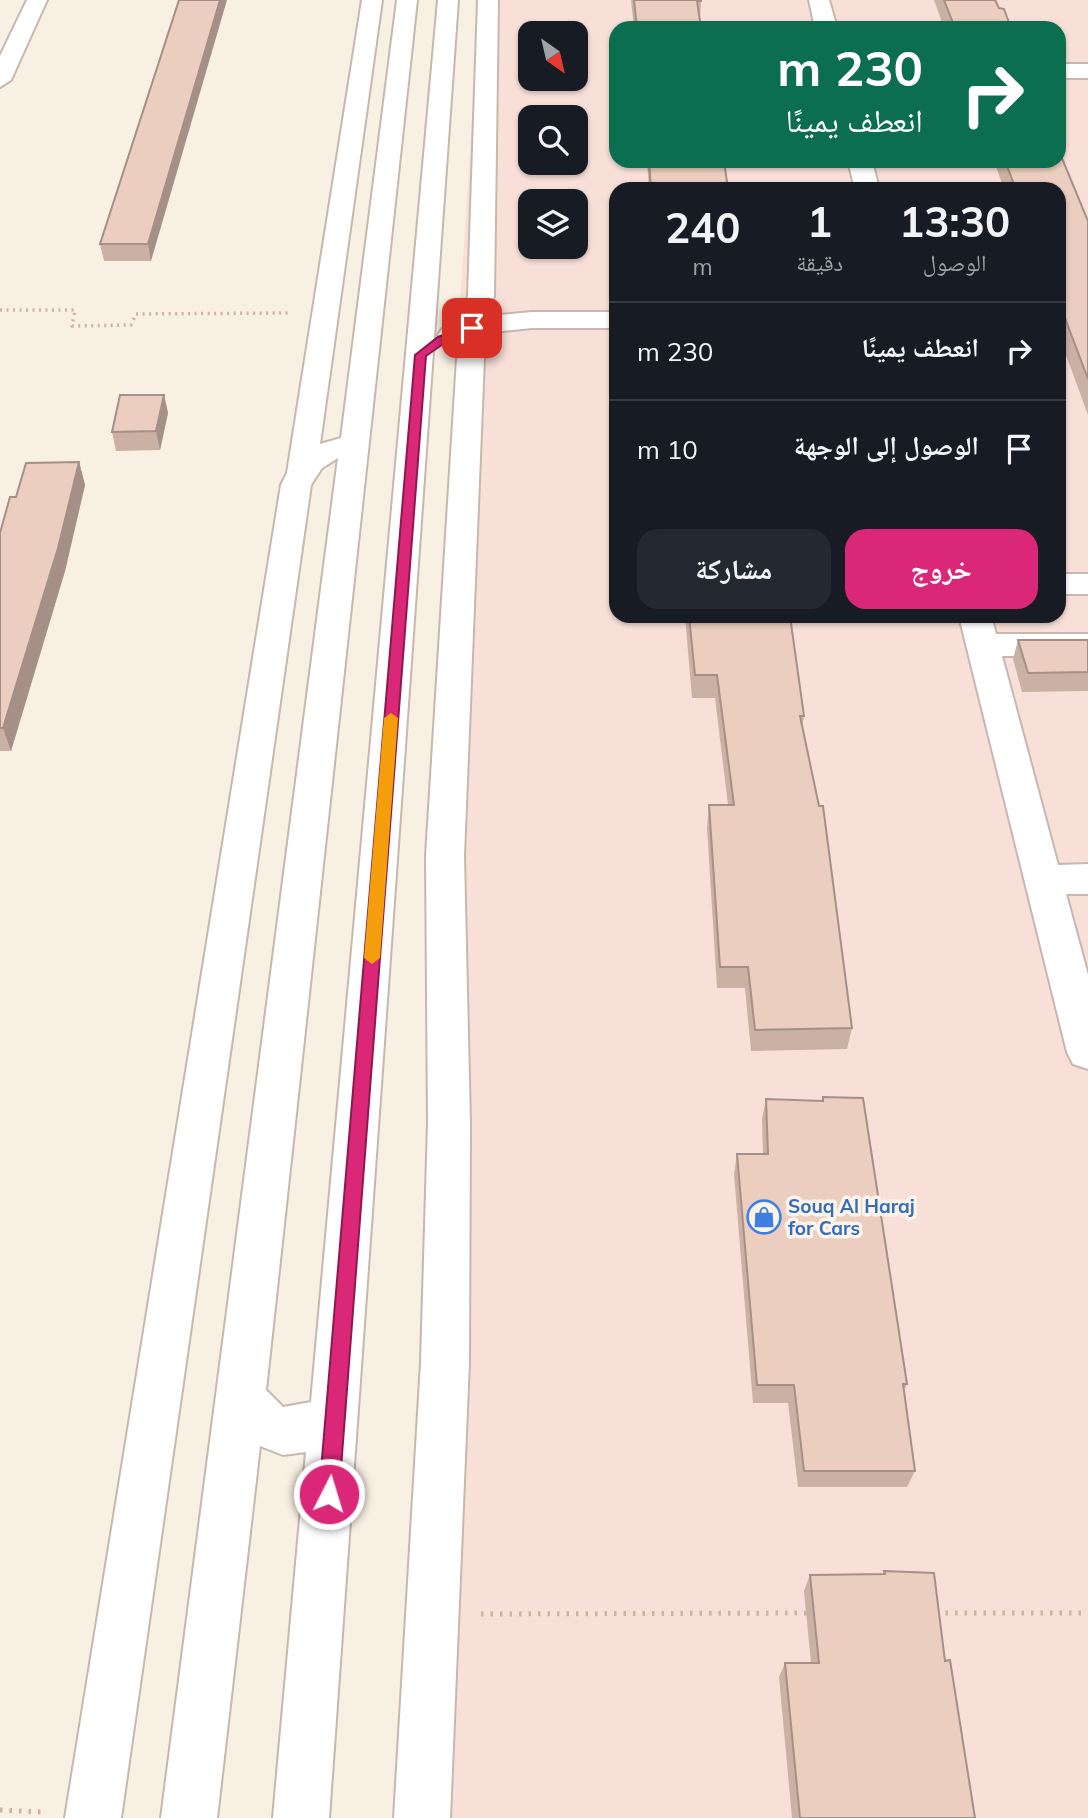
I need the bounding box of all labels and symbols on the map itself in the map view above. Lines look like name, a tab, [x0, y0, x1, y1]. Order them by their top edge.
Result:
north arrow	[518, 21, 588, 91]
pin	[442, 298, 502, 358]
place label: Souq Al Haraj for Cars	[788, 1194, 915, 1240]
shop icon: Souq Al Haraj for Cars	[745, 1198, 783, 1236]
position arrow	[292, 1457, 366, 1531]

